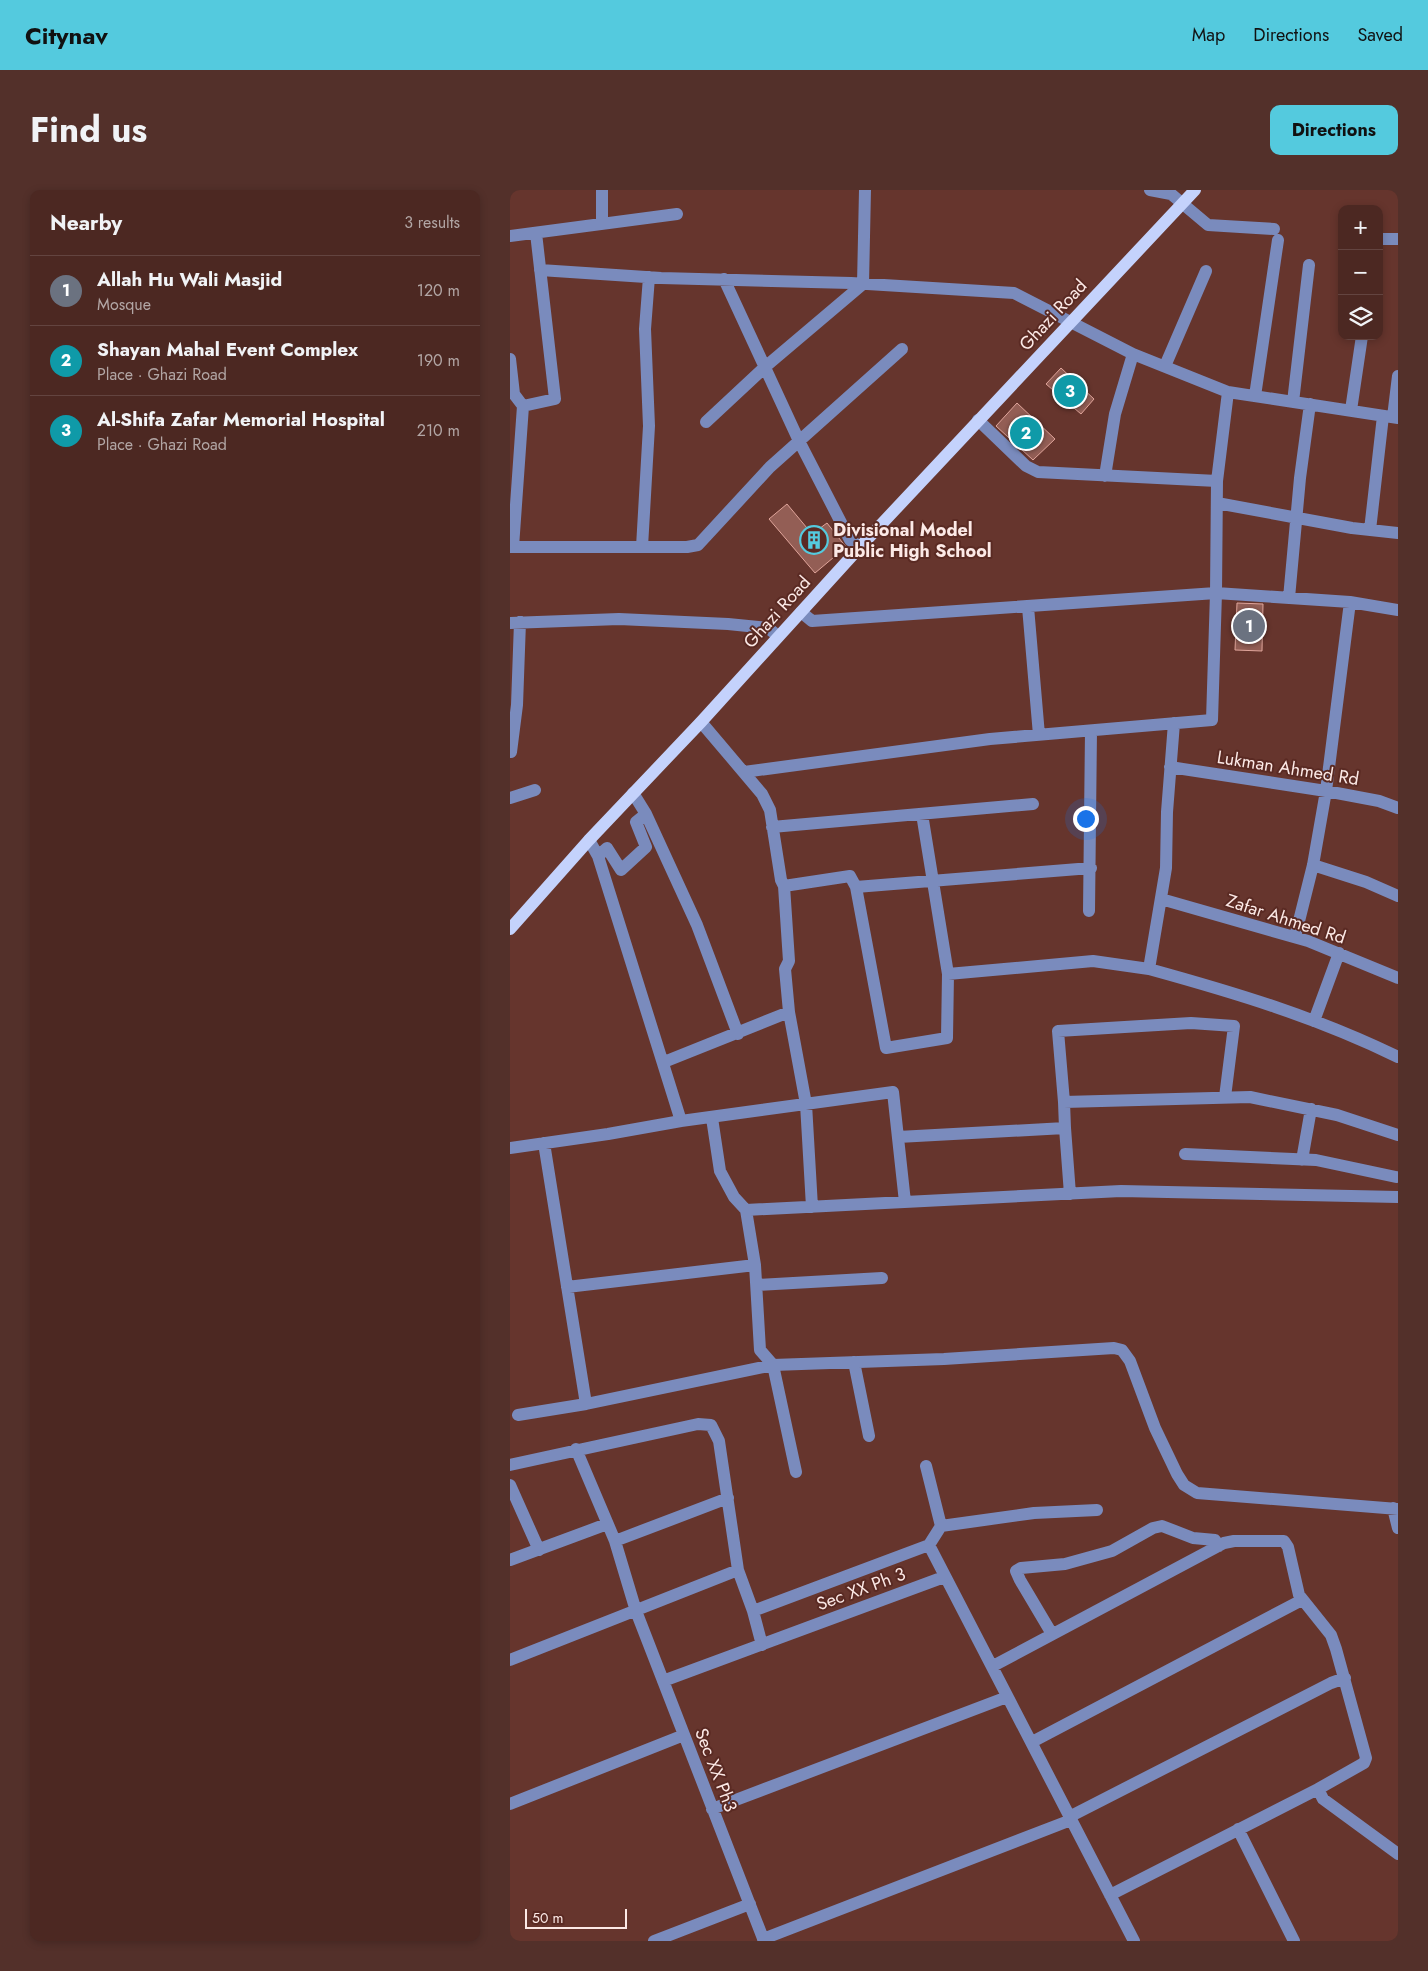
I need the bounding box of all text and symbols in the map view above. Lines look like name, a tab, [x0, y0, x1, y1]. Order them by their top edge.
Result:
text: Citynav	[25, 18, 108, 53]
text: Map	[1192, 22, 1225, 48]
text: Directions	[1253, 22, 1329, 48]
text: Saved	[1357, 22, 1403, 48]
text: Find us	[30, 105, 147, 155]
button: Directions	[1270, 105, 1398, 155]
map controls	[1338, 205, 1383, 340]
button: +	[1338, 205, 1383, 250]
text: Nearby	[50, 208, 122, 238]
text: 3 results	[404, 211, 460, 234]
button: −	[1338, 250, 1383, 295]
text: Allah Hu Wali Masjid	[97, 266, 282, 293]
street label: Ghazi Road	[1013, 273, 1093, 357]
text: 1	[62, 279, 70, 302]
text: 120 m	[417, 279, 460, 302]
text: Mosque	[97, 293, 151, 316]
button: layers	[1338, 295, 1383, 340]
text: Shayan Mahal Event Complex	[97, 336, 358, 363]
text: 2	[61, 349, 71, 372]
text: 190 m	[417, 349, 460, 372]
text: Place · Ghazi Road	[97, 363, 227, 386]
pin: 3	[1054, 372, 1086, 410]
text: Al-Shifa Zafar Memorial Hospital	[97, 406, 385, 433]
pin: 2	[1010, 414, 1042, 452]
text: 3	[61, 419, 71, 442]
text: 210 m	[417, 419, 460, 442]
text: Place · Ghazi Road	[97, 433, 227, 456]
place label: Divisional Model Public High School	[833, 517, 992, 564]
building icon: Divisional Model Public High School	[799, 525, 829, 555]
street label: Ghazi Road	[737, 570, 817, 654]
pin: 1	[1233, 607, 1265, 645]
street label: Lukman Ahmed Rd	[1215, 744, 1361, 792]
your location	[1073, 806, 1099, 832]
street label: Zafar Ahmed Rd	[1223, 887, 1349, 951]
street label: Sec XX Ph 3	[813, 1561, 909, 1617]
street label: Sec XX Ph3	[688, 1724, 744, 1816]
scale bar	[525, 1906, 628, 1929]
text: 50 m	[532, 1908, 563, 1928]

